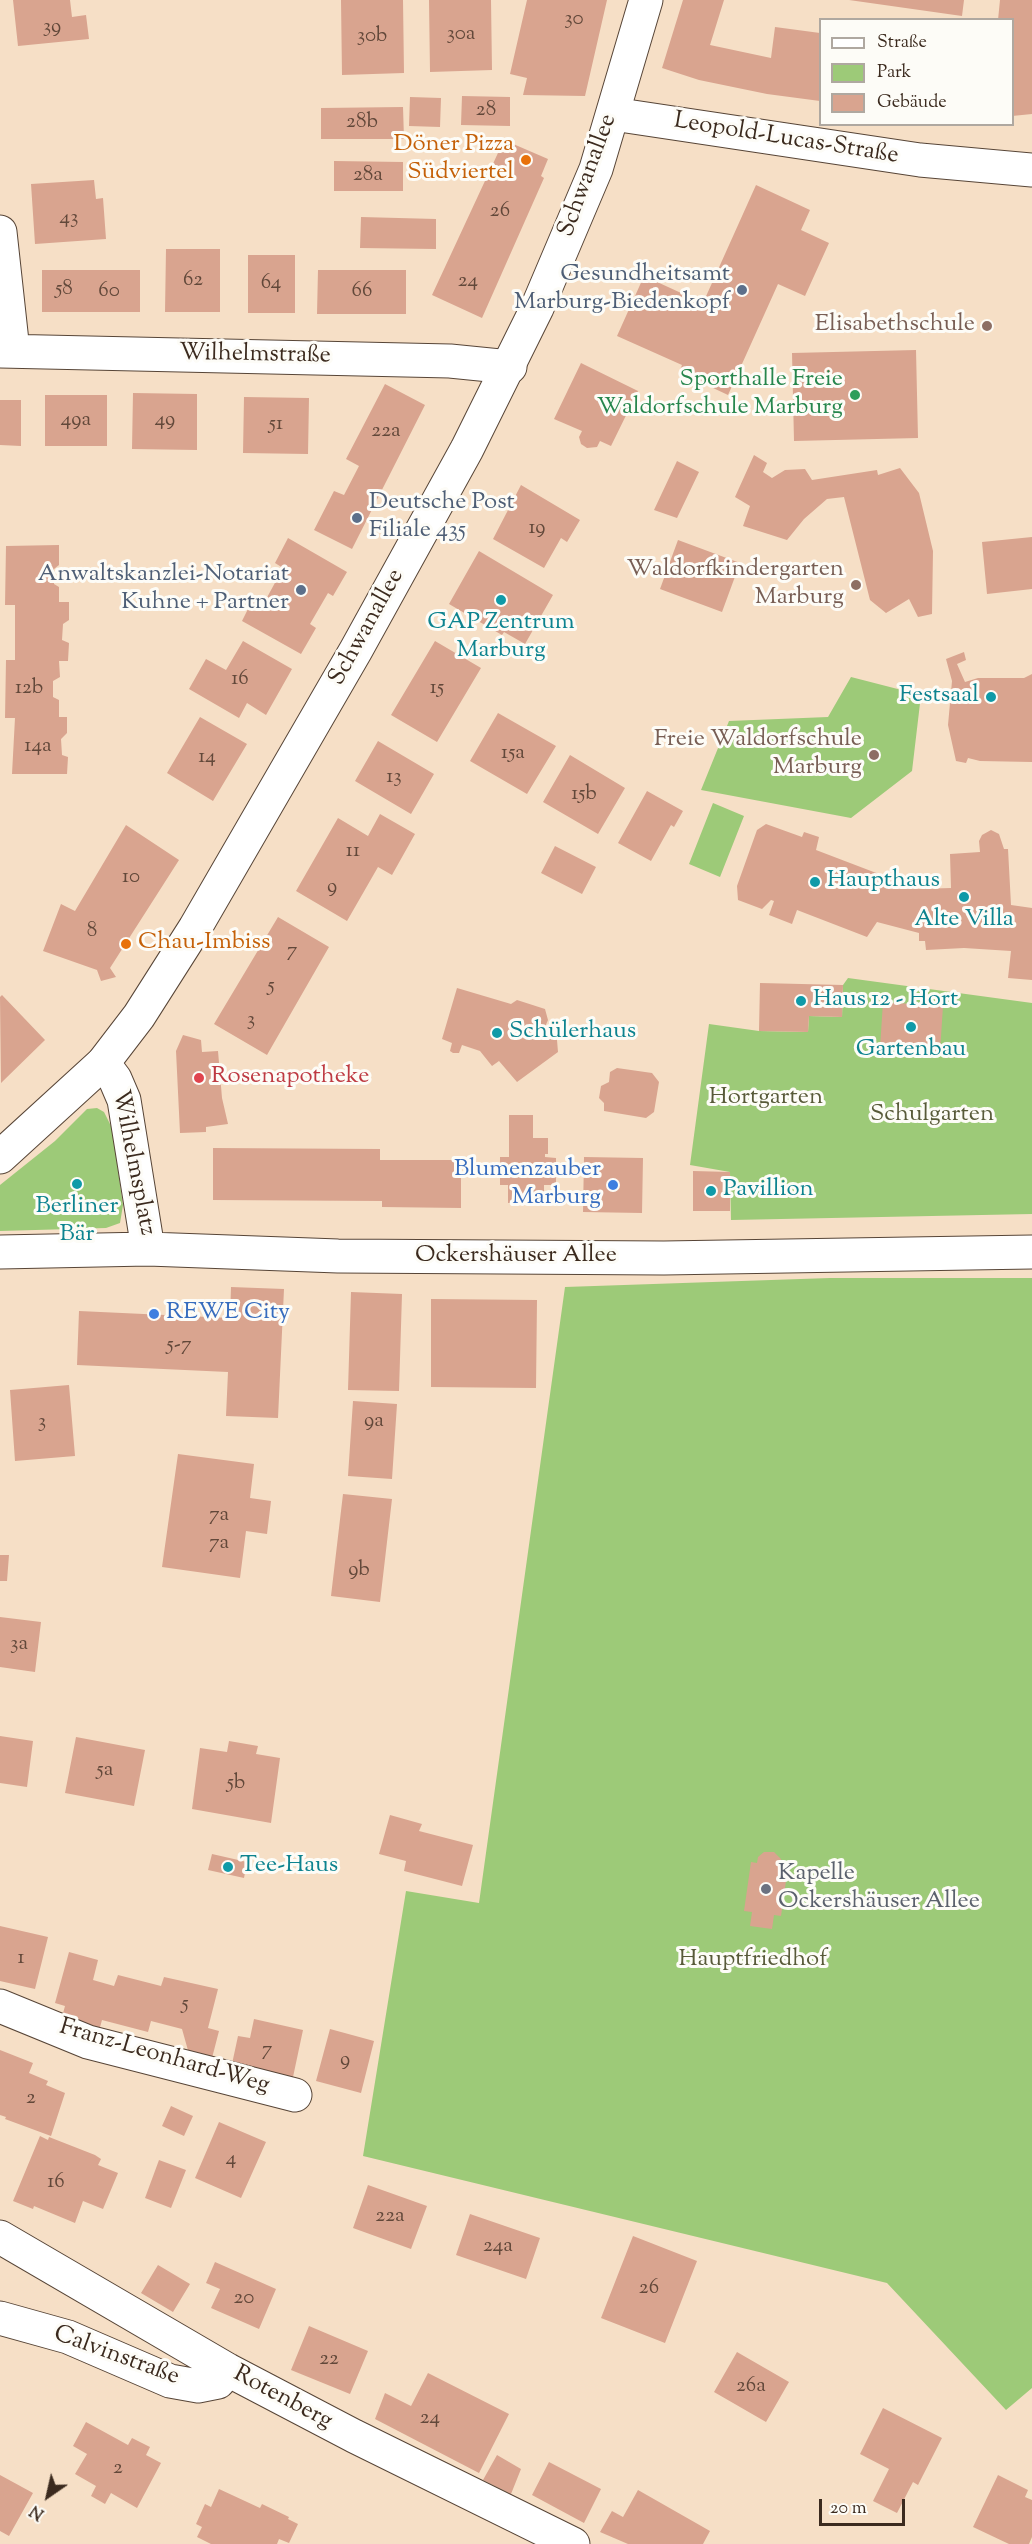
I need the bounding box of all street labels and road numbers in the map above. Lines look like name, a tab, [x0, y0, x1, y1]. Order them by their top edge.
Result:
street label: Leopold-Lucas-Straße	[672, 108, 900, 172]
street label: Schwanallee	[553, 111, 625, 241]
street label: Wilhelmstraße	[179, 340, 331, 372]
street label: Schwanallee	[324, 565, 412, 691]
street label: Wilhelmsplatz	[104, 1088, 160, 1238]
street label: Ockershäuser Allee	[415, 1243, 617, 1271]
street label: Franz-Leonhard-Weg	[56, 2014, 272, 2102]
street label: Calvinstraße	[49, 2321, 183, 2393]
street label: Rotenberg	[228, 2361, 336, 2437]

